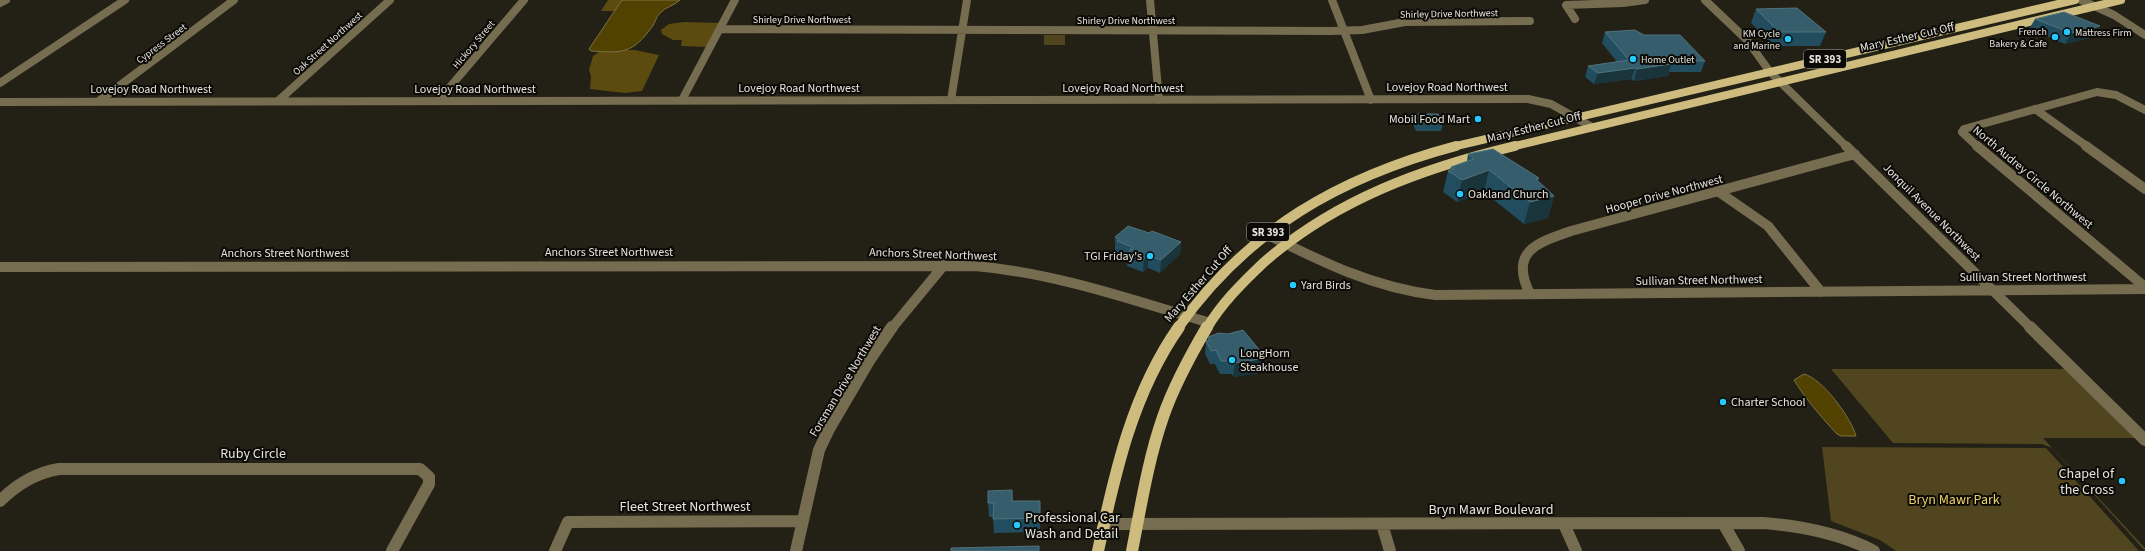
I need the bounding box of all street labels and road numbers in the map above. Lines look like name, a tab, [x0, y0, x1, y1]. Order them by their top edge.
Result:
street label: Shirley Drive Northwest	[1400, 6, 1499, 22]
street label: Oak Street Northwest	[290, 8, 366, 79]
street label: Shirley Drive Northwest	[753, 13, 852, 27]
street label: Shirley Drive Northwest	[1077, 14, 1176, 28]
street label: Hickory Street	[449, 17, 499, 72]
street label: Mary Esther Cut Off	[1858, 18, 1957, 57]
street label: Cypress Street	[134, 20, 190, 67]
road number: SR 393	[1804, 50, 1846, 68]
street label: Lovejoy Road Northwest	[1386, 79, 1508, 96]
street label: Lovejoy Road Northwest	[738, 80, 860, 97]
street label: Lovejoy Road Northwest	[1062, 80, 1184, 97]
street label: Lovejoy Road Northwest	[90, 81, 212, 98]
street label: Lovejoy Road Northwest	[414, 81, 536, 98]
street label: Mary Esther Cut Off	[1485, 107, 1584, 147]
street label: North Audrey Circle Northwest	[1969, 122, 2096, 233]
street label: Jonquil Avenue Northwest	[1879, 160, 1984, 265]
street label: Hooper Drive Northwest	[1604, 171, 1725, 218]
road number: SR 393	[1247, 223, 1289, 241]
street label: Mary Esther Cut Off	[1160, 242, 1237, 326]
street label: Anchors Street Northwest	[545, 244, 673, 261]
street label: Anchors Street Northwest	[869, 244, 997, 265]
street label: Anchors Street Northwest	[221, 245, 349, 262]
street label: Sullivan Street Northwest	[1959, 269, 2087, 286]
street label: Sullivan Street Northwest	[1635, 271, 1763, 290]
street label: Forsman Drive Northwest	[805, 322, 885, 440]
street label: Ruby Circle	[220, 444, 286, 464]
street label: Fleet Street Northwest	[620, 497, 751, 517]
street label: Bryn Mawr Boulevard	[1428, 500, 1554, 520]

